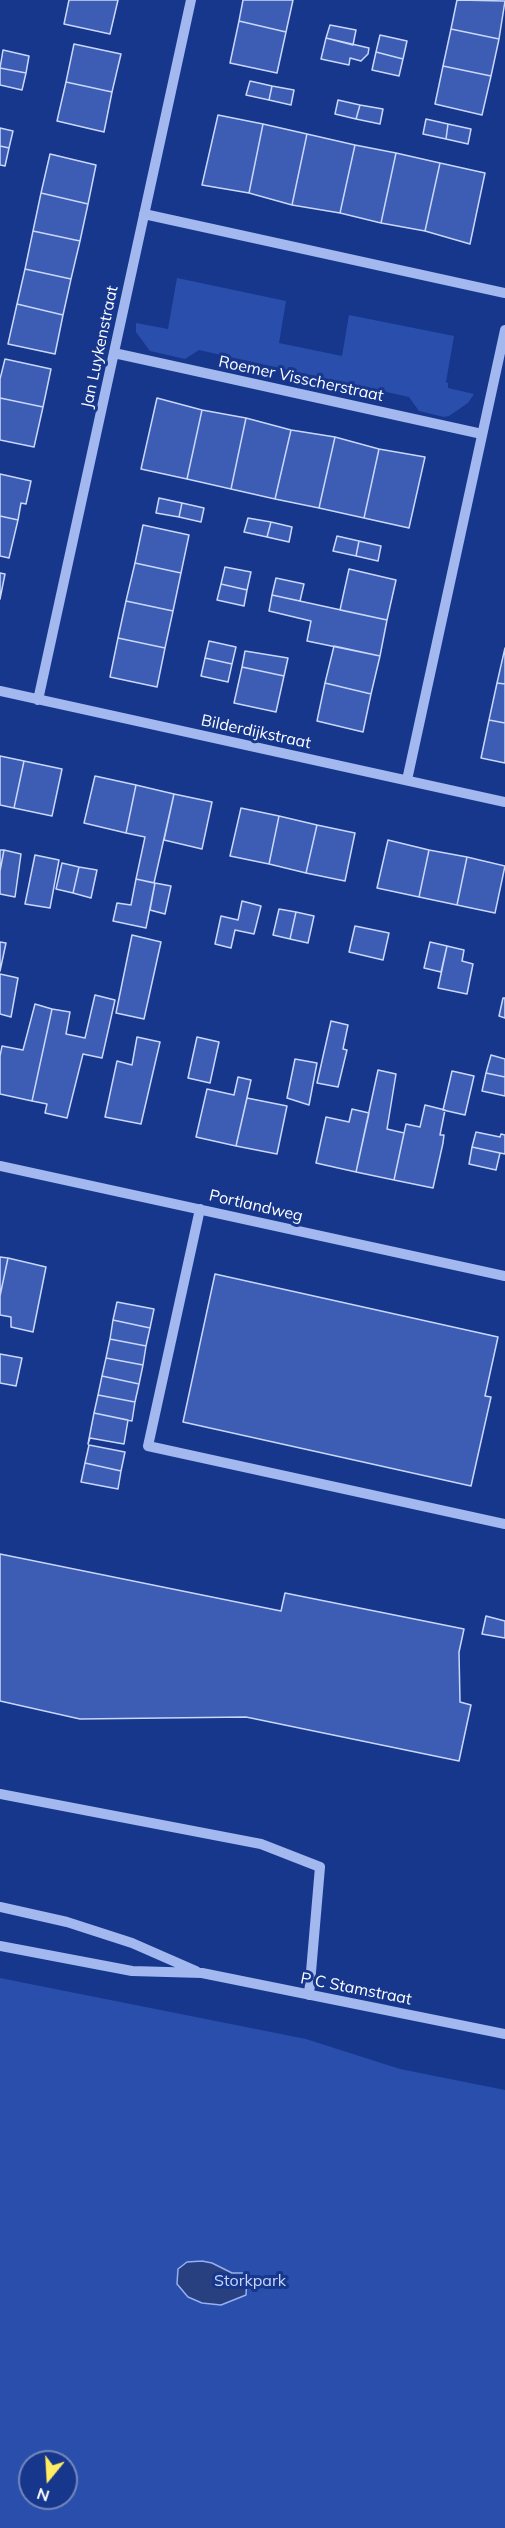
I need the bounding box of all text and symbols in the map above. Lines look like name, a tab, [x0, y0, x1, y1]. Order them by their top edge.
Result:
street label: Jan Luykenstraat	[78, 284, 122, 410]
street label: Roemer Visscherstraat	[217, 352, 385, 406]
street label: Bilderdijkstraat	[199, 711, 313, 753]
street label: Portlandweg	[207, 1186, 305, 1226]
street label: P C Stamstraat	[299, 1969, 413, 2009]
park label: Storkpark	[214, 2271, 286, 2291]
north arrow	[18, 2450, 78, 2510]
text: N	[34, 2484, 52, 2507]

